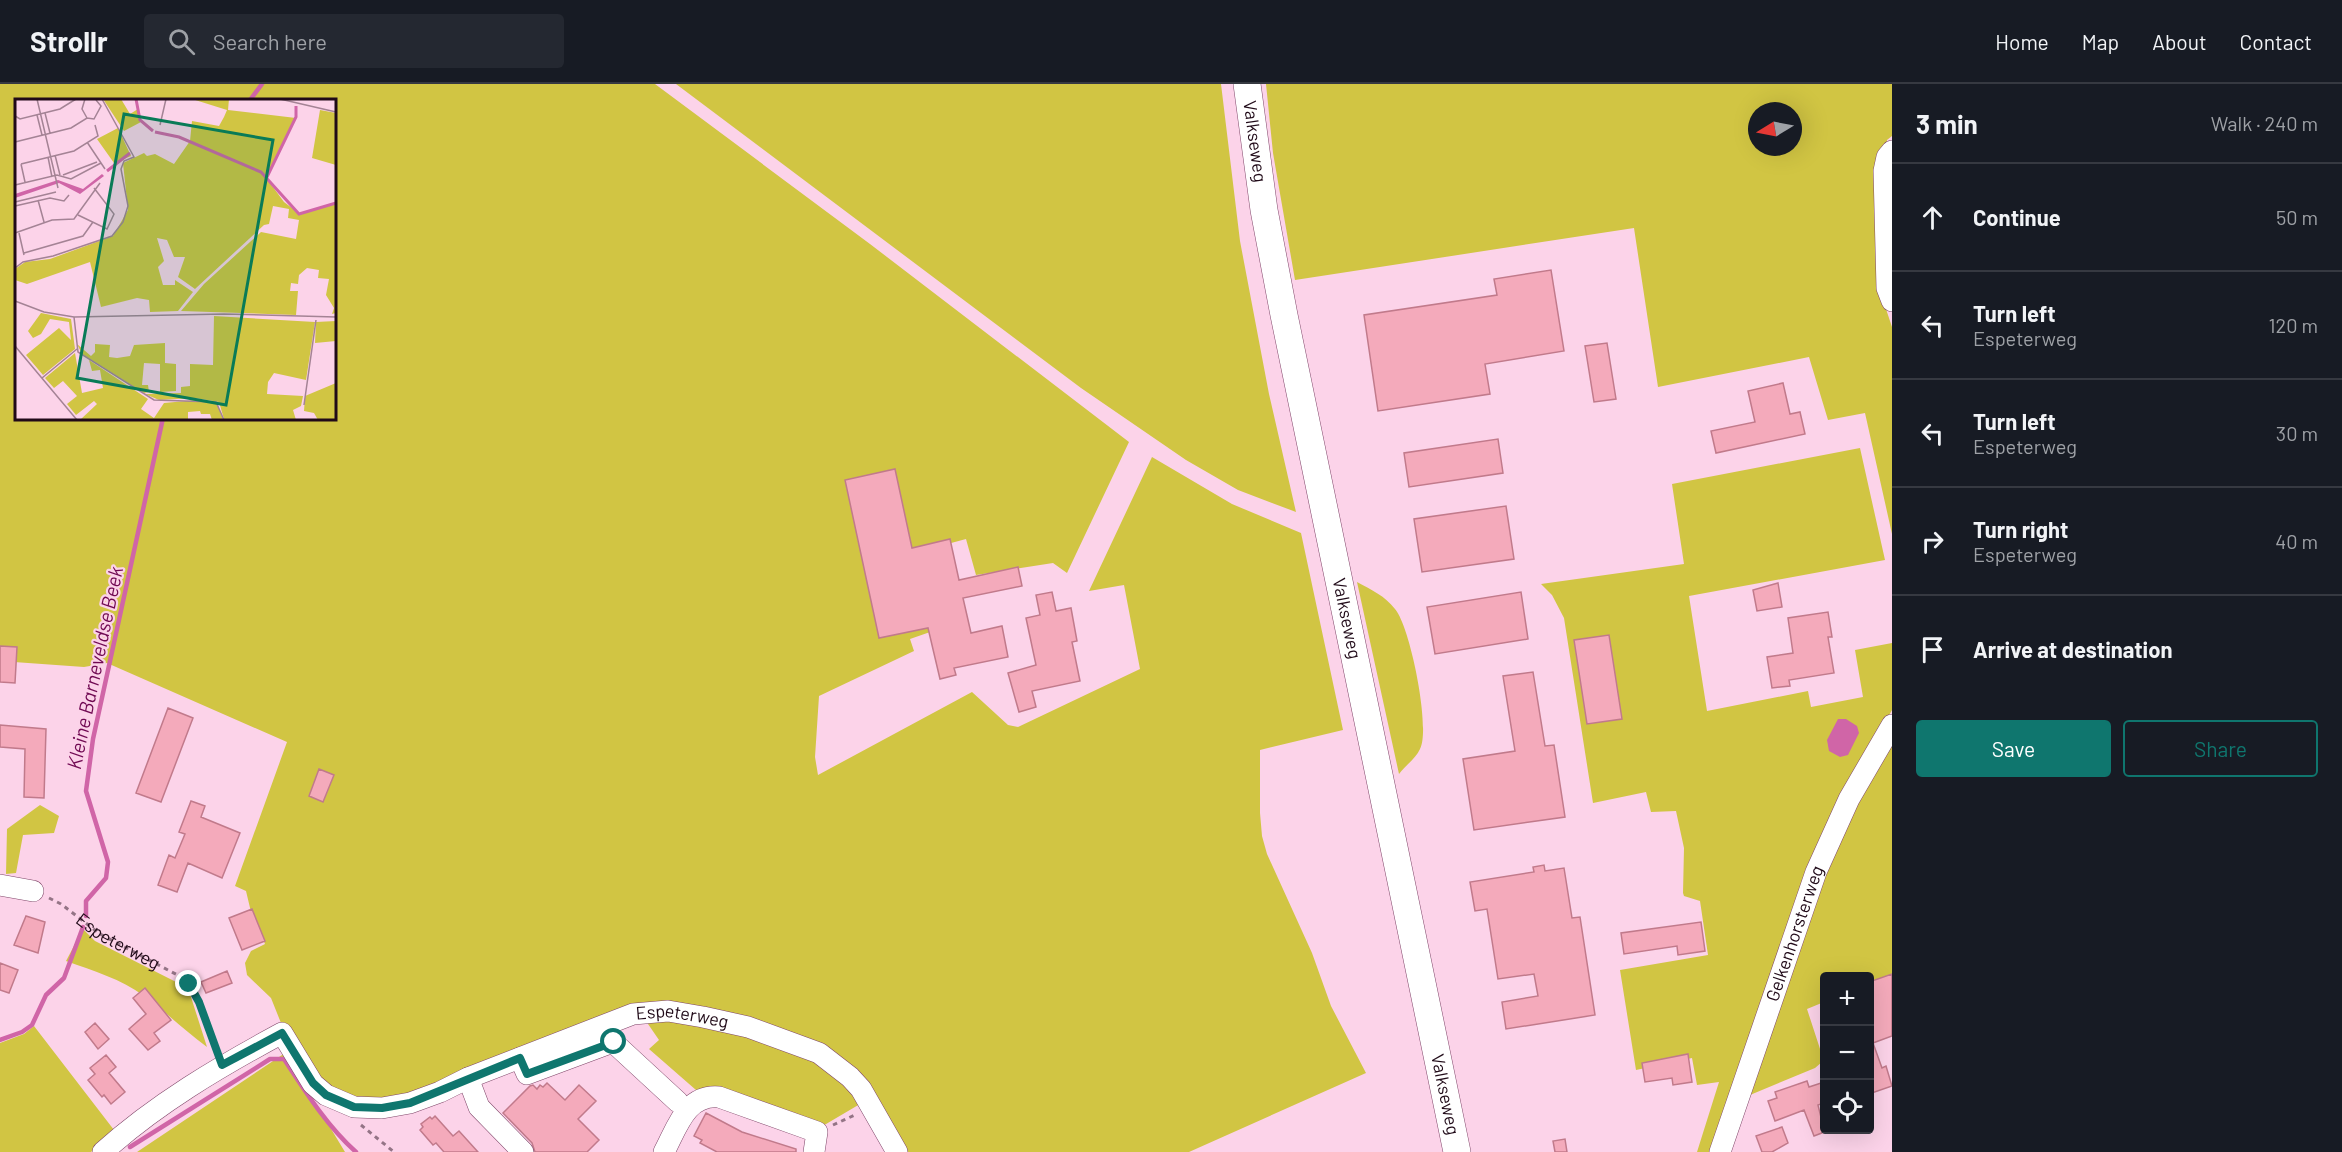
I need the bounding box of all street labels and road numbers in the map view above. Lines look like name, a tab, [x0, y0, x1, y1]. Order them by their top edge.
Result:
street label: Valkseweg	[1239, 99, 1272, 183]
street label: Valkseweg	[1329, 576, 1367, 661]
street label: Gelkenhorsterweg	[1761, 861, 1828, 1004]
street label: Espeterweg	[72, 908, 164, 974]
street label: Espeterweg	[635, 999, 731, 1032]
street label: Valkseweg	[1427, 1052, 1465, 1137]

